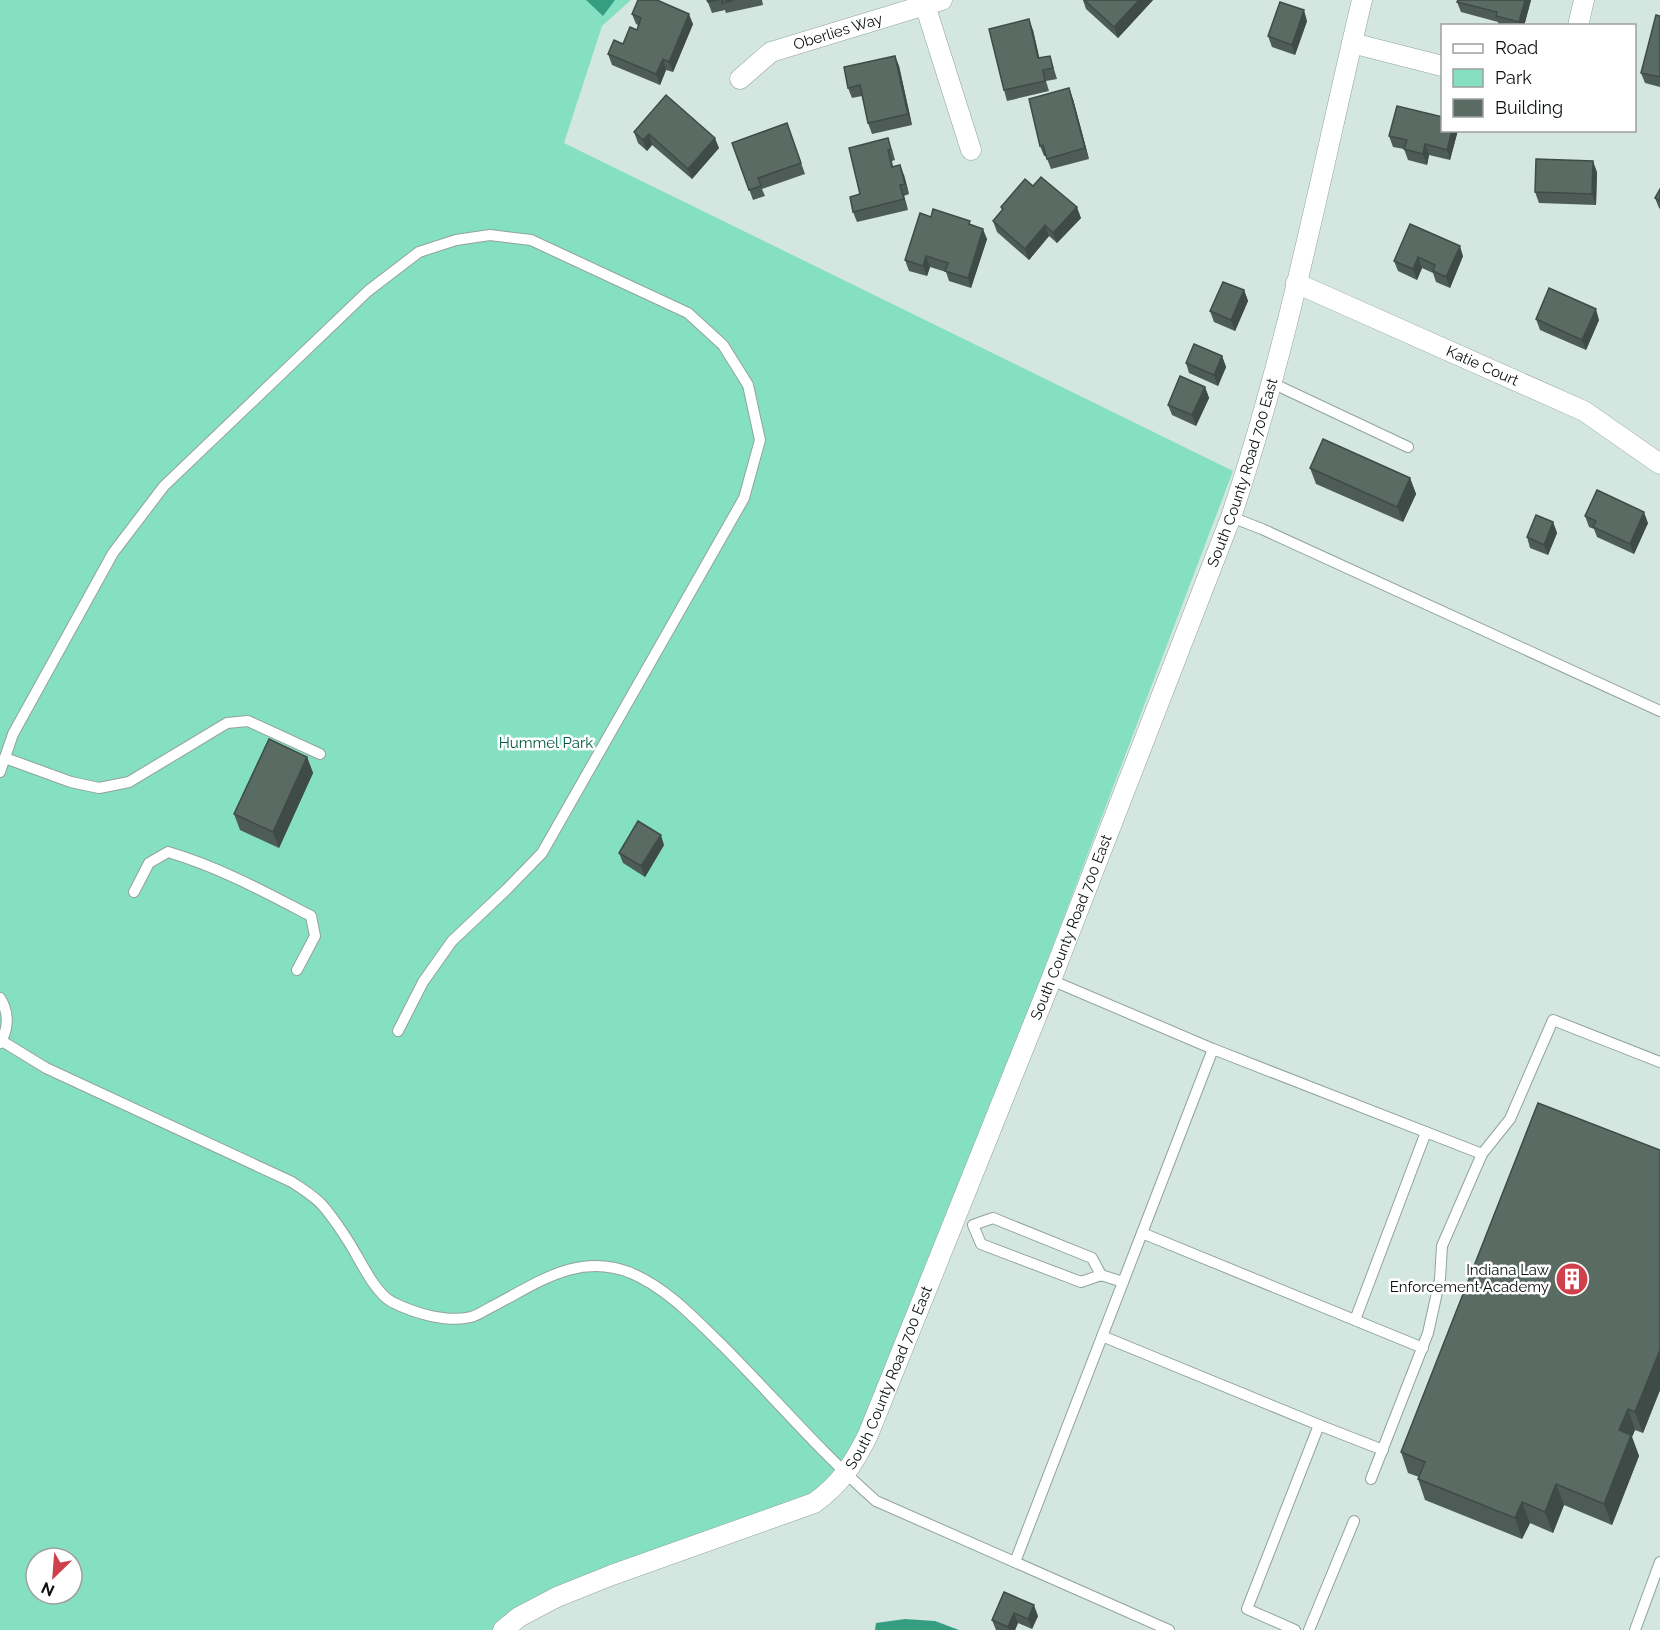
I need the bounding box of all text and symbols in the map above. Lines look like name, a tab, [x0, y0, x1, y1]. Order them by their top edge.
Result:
street label: Oberlies Way	[791, 10, 885, 54]
legend	[1441, 24, 1636, 132]
text: Road	[1495, 37, 1538, 58]
text: Park	[1495, 67, 1532, 88]
text: Building	[1495, 97, 1563, 118]
street label: Katie Court	[1443, 342, 1521, 390]
street label: South County Road 700 East	[1203, 376, 1281, 570]
park label: Hummel Park	[499, 734, 593, 752]
street label: South County Road 700 East	[1027, 832, 1116, 1023]
place label: Indiana Law Enforcement Academy	[1390, 1261, 1549, 1296]
building icon: Indiana Law Enforcement Academy	[1554, 1261, 1590, 1297]
street label: South County Road 700 East	[842, 1283, 936, 1473]
north arrow	[24, 1546, 84, 1606]
text: N	[38, 1578, 57, 1600]

